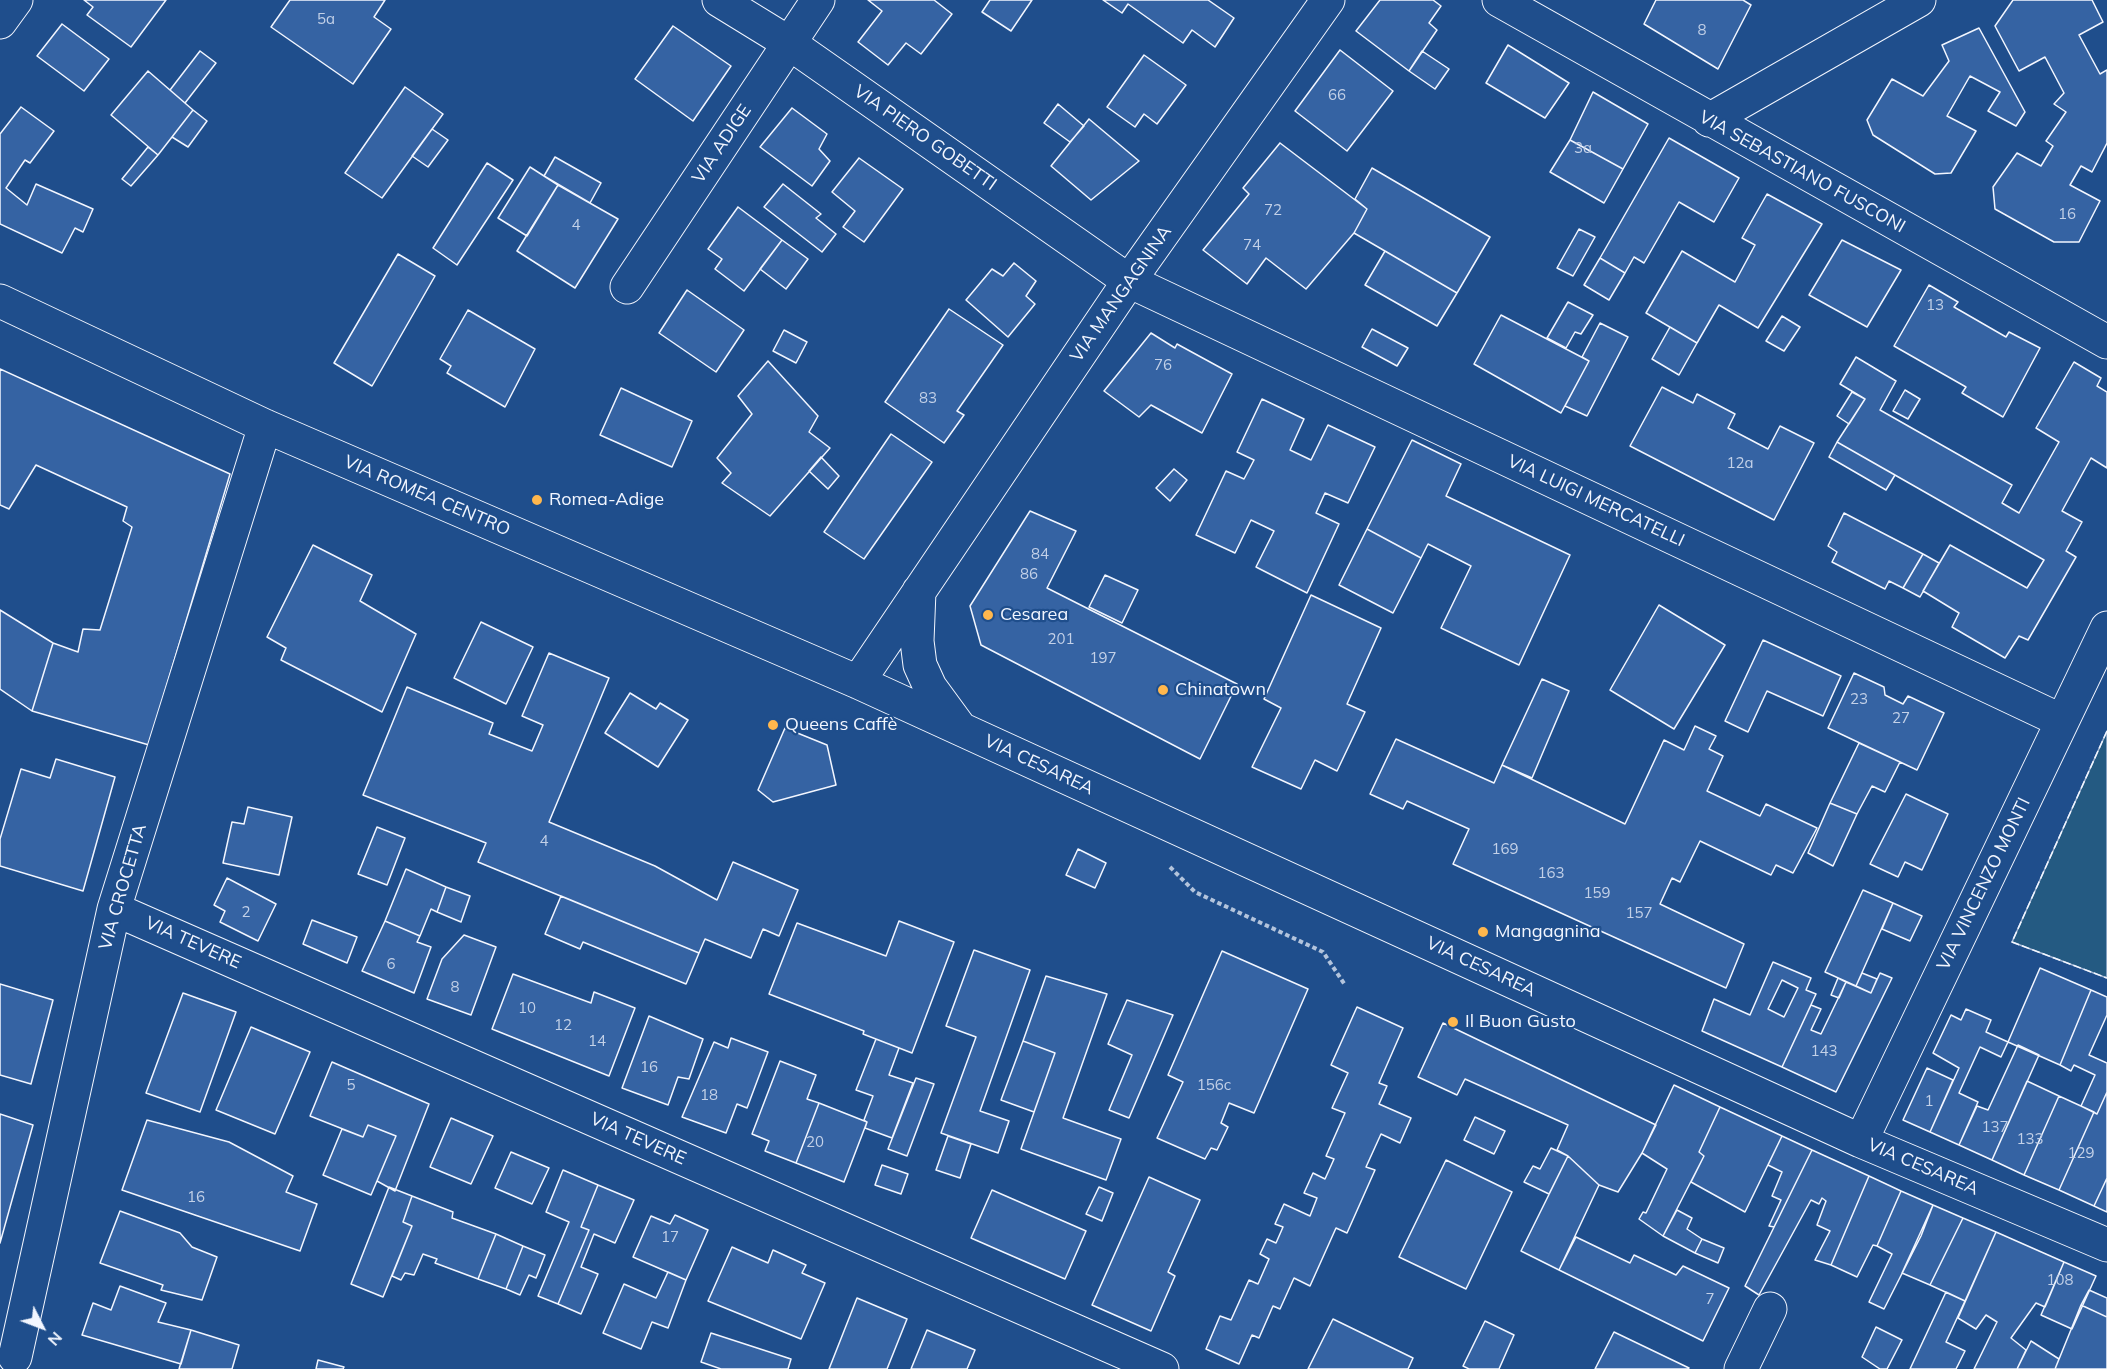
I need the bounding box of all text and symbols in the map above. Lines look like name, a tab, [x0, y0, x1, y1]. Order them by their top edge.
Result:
house number: 5a	[317, 10, 335, 28]
house number: 8	[1698, 21, 1706, 39]
street label: VIA PIERO GOBETTI	[849, 81, 1001, 195]
house number: 66	[1328, 86, 1346, 104]
street label: VIA ADIGE	[688, 101, 756, 187]
street label: VIA SEBASTIANO FUSCONI	[1695, 106, 1909, 238]
house number: 3a	[1574, 139, 1592, 157]
house number: 72	[1264, 201, 1282, 219]
house number: 16	[2058, 205, 2076, 223]
house number: 4	[572, 216, 580, 234]
street label: VIA MANGAGNINA	[1066, 222, 1176, 366]
house number: 74	[1243, 236, 1261, 254]
house number: 13	[1926, 296, 1944, 314]
house number: 76	[1154, 356, 1172, 374]
house number: 83	[919, 389, 937, 407]
street label: VIA LUIGI MERCATELLI	[1504, 450, 1688, 552]
street label: VIA ROMEA CENTRO	[341, 451, 513, 541]
house number: 12a	[1727, 454, 1753, 472]
place label: Romea-Adige	[549, 489, 664, 511]
marker: Romea-Adige	[530, 493, 544, 507]
house number: 84	[1031, 545, 1049, 563]
house number: 86	[1020, 565, 1038, 583]
place label: Cesarea	[1000, 604, 1068, 626]
marker: Cesarea	[981, 608, 995, 622]
house number: 201	[1048, 630, 1074, 648]
house number: 197	[1090, 649, 1116, 667]
place label: Chinatown	[1175, 679, 1266, 701]
marker: Chinatown	[1156, 683, 1170, 697]
house number: 23	[1850, 690, 1868, 708]
house number: 27	[1892, 709, 1910, 727]
place label: Queens Caffè	[785, 714, 897, 736]
marker: Queens Caffè	[766, 718, 780, 732]
street label: VIA CESAREA	[981, 730, 1097, 800]
street label: VIA VINCENZO MONTI	[1933, 794, 2035, 974]
street label: VIA CROCETTA	[95, 821, 151, 953]
house number: 4	[540, 832, 548, 850]
house number: 169	[1492, 840, 1518, 858]
house number: 163	[1538, 864, 1564, 882]
house number: 159	[1584, 884, 1610, 902]
house number: 2	[242, 903, 250, 921]
house number: 157	[1626, 904, 1652, 922]
street label: VIA TEVERE	[142, 912, 244, 974]
place label: Mangagnina	[1495, 921, 1600, 943]
marker: Mangagnina	[1476, 925, 1490, 939]
street label: VIA CESAREA	[1423, 932, 1539, 1002]
house number: 6	[387, 955, 395, 973]
house number: 8	[451, 978, 459, 996]
house number: 10	[518, 999, 536, 1017]
place label: Il Buon Gusto	[1465, 1011, 1576, 1033]
marker: Il Buon Gusto	[1446, 1015, 1460, 1029]
house number: 12	[554, 1016, 572, 1034]
house number: 14	[588, 1032, 606, 1050]
house number: 143	[1811, 1042, 1837, 1060]
house number: 16	[640, 1058, 658, 1076]
house number: 5	[347, 1076, 355, 1094]
house number: 156c	[1197, 1076, 1231, 1094]
house number: 18	[700, 1086, 718, 1104]
house number: 1	[1925, 1092, 1933, 1110]
street label: VIA TEVERE	[587, 1108, 689, 1170]
house number: 137	[1982, 1118, 2008, 1136]
house number: 133	[2017, 1130, 2043, 1148]
house number: 20	[806, 1133, 824, 1151]
street label: VIA CESAREA	[1864, 1134, 1982, 1200]
house number: 129	[2068, 1144, 2094, 1162]
house number: 16	[187, 1188, 205, 1206]
house number: 17	[661, 1228, 679, 1246]
house number: 108	[2047, 1271, 2073, 1289]
house number: 7	[1706, 1290, 1714, 1308]
north arrow	[12, 1297, 72, 1357]
text: N	[44, 1328, 67, 1350]

